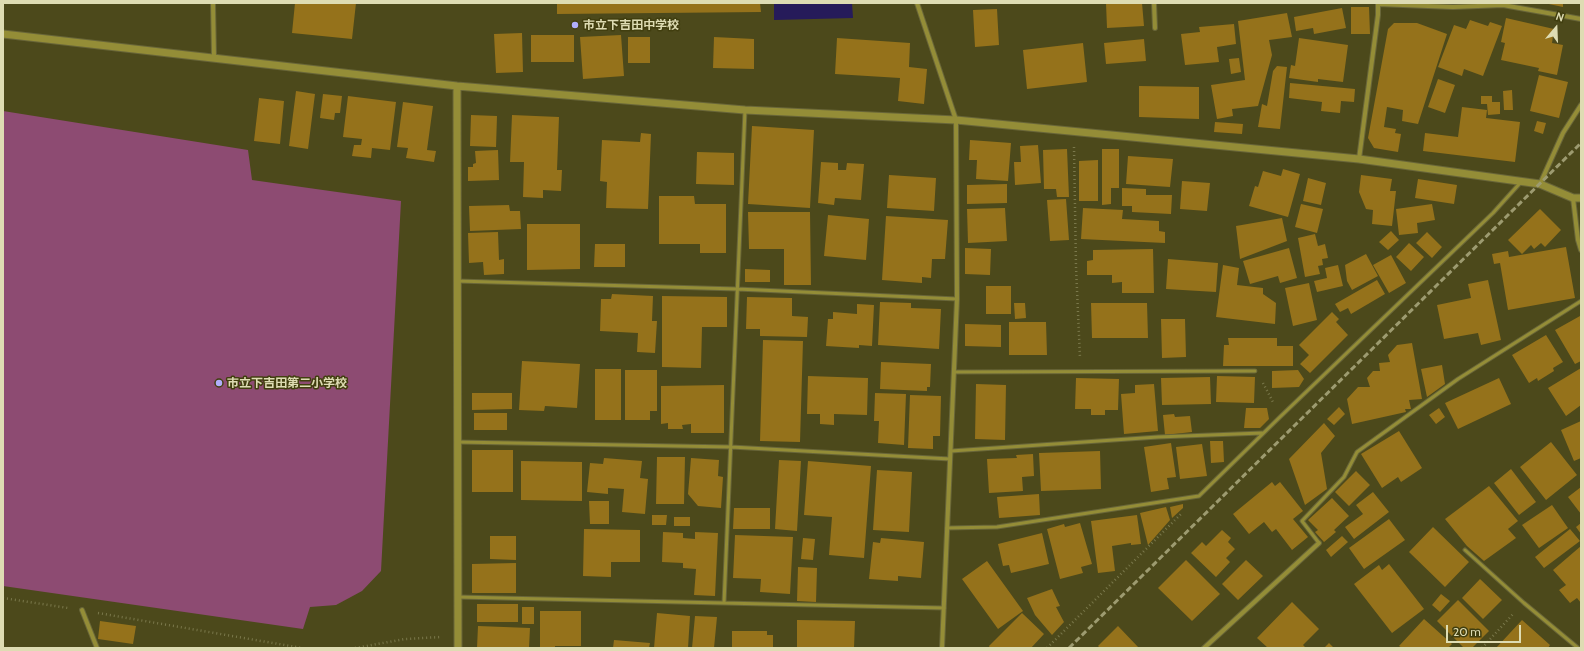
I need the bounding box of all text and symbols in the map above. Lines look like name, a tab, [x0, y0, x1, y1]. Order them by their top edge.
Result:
north arrow	[1536, 8, 1576, 48]
text: N	[1554, 9, 1566, 25]
place label: 市立下吉田中学校	[583, 18, 679, 32]
marker: 市立下吉田中学校	[570, 20, 580, 30]
place label: 市立下吉田第二小学校	[227, 376, 347, 390]
marker: 市立下吉田第二小学校	[214, 378, 224, 388]
scale bar	[1448, 617, 1523, 643]
text: 20 m	[1453, 624, 1481, 639]

